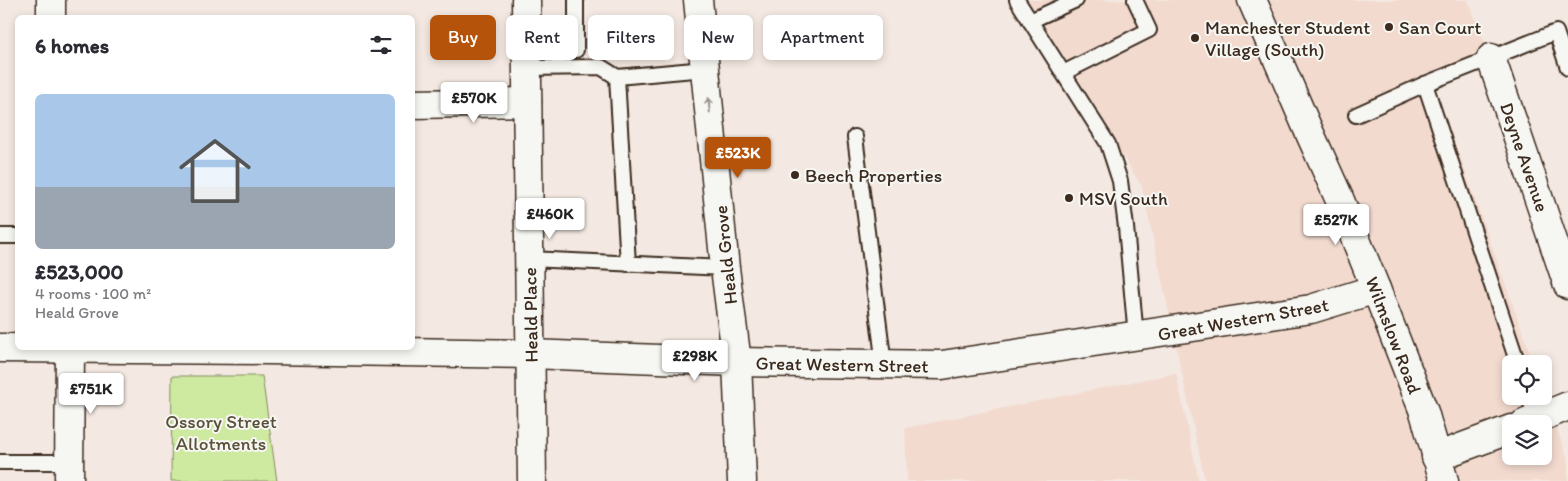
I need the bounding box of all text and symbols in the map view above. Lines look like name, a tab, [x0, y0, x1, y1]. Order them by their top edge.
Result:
chip: Buy	[430, 15, 496, 60]
chip: Rent	[506, 15, 578, 60]
chip: Filters	[588, 15, 674, 60]
chip: New	[684, 15, 753, 60]
chip: Apartment	[763, 15, 883, 60]
place label: Manchester Student Village (South)	[1205, 16, 1370, 61]
place label: San Court	[1399, 16, 1481, 39]
marker: San Court	[1383, 21, 1395, 33]
icon: filters	[367, 31, 395, 59]
marker: Manchester Student Village (South)	[1189, 32, 1201, 44]
text: 6 homes	[35, 33, 109, 58]
pin: £570K	[439, 82, 509, 124]
text: £570K	[452, 88, 496, 107]
one-way arrow	[704, 97, 714, 113]
street label: Deyne Avenue	[1495, 99, 1554, 215]
icon: home	[170, 126, 260, 216]
pin: £523K	[703, 136, 773, 179]
text: £523K	[716, 143, 760, 162]
place label: Beech Properties	[805, 164, 942, 187]
marker: Beech Properties	[789, 169, 801, 181]
place label: MSV South	[1079, 187, 1168, 210]
marker: MSV South	[1063, 192, 1075, 204]
pin: £460K	[515, 198, 585, 240]
text: £460K	[527, 204, 573, 223]
street label: Heald Grove	[709, 204, 742, 306]
pin: £527K	[1301, 204, 1371, 246]
text: £527K	[1314, 210, 1358, 229]
text: £523,000	[35, 259, 124, 284]
street label: Heald Place	[518, 267, 543, 363]
street label: Wilmslow Road	[1361, 273, 1427, 398]
text: 4 rooms · 100 m²	[35, 284, 151, 303]
street label: Great Western Street	[1156, 293, 1330, 346]
text: Heald Grove	[35, 303, 119, 322]
pin: £298K	[660, 340, 730, 382]
text: £298K	[673, 346, 717, 365]
street label: Great Western Street	[755, 351, 929, 378]
map controls	[1502, 355, 1552, 465]
button: locate	[1502, 355, 1552, 405]
pin: £751K	[56, 372, 126, 415]
text: £751K	[70, 379, 112, 398]
park label: Ossory Street Allotments	[165, 410, 277, 455]
button: layers	[1502, 415, 1552, 465]

